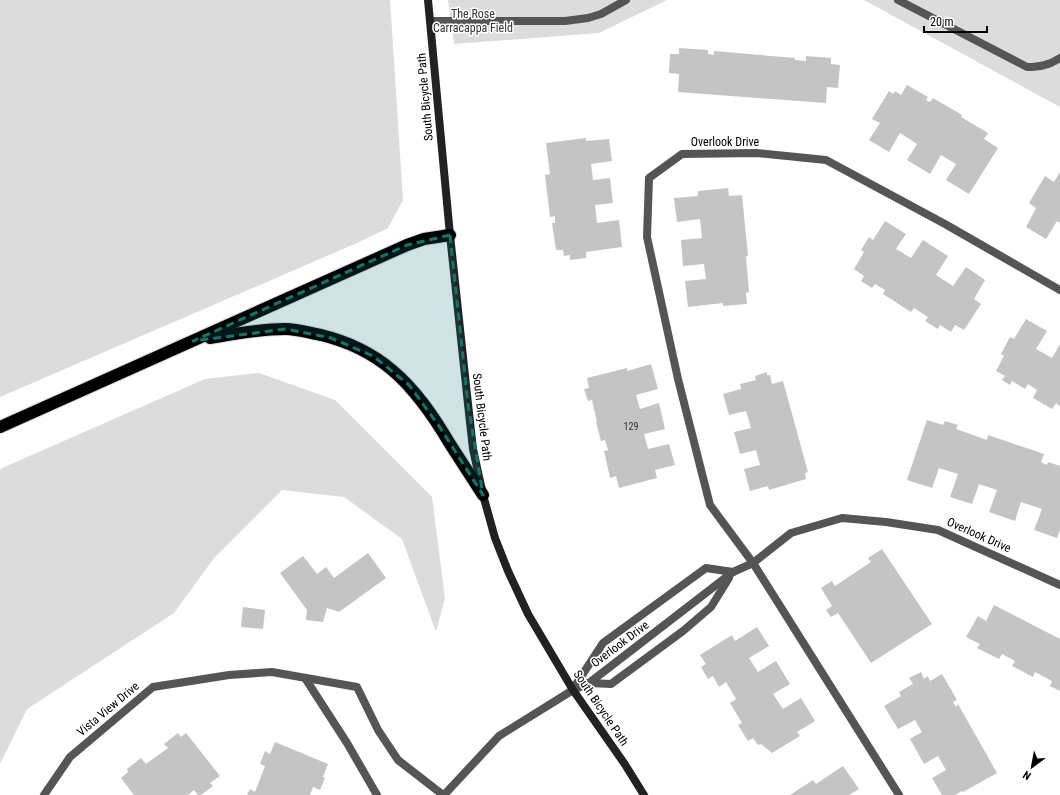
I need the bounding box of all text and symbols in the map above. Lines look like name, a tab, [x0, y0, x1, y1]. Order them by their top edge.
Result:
park label: The Rose Carracappa Field	[433, 7, 513, 35]
scale bar	[924, 8, 987, 34]
text: 20 m	[930, 15, 954, 29]
street label: South Bicycle Path	[414, 52, 436, 142]
street label: Overlook Drive	[691, 135, 760, 149]
street label: South Bicycle Path	[470, 372, 494, 462]
house number: 129	[624, 421, 638, 432]
street label: Overlook Drive	[945, 515, 1013, 555]
street label: Overlook Drive	[588, 618, 652, 670]
street label: South Bicycle Path	[571, 667, 632, 749]
street label: Vista View Drive	[74, 679, 142, 739]
north arrow	[1012, 747, 1052, 787]
text: N	[1020, 768, 1033, 782]

